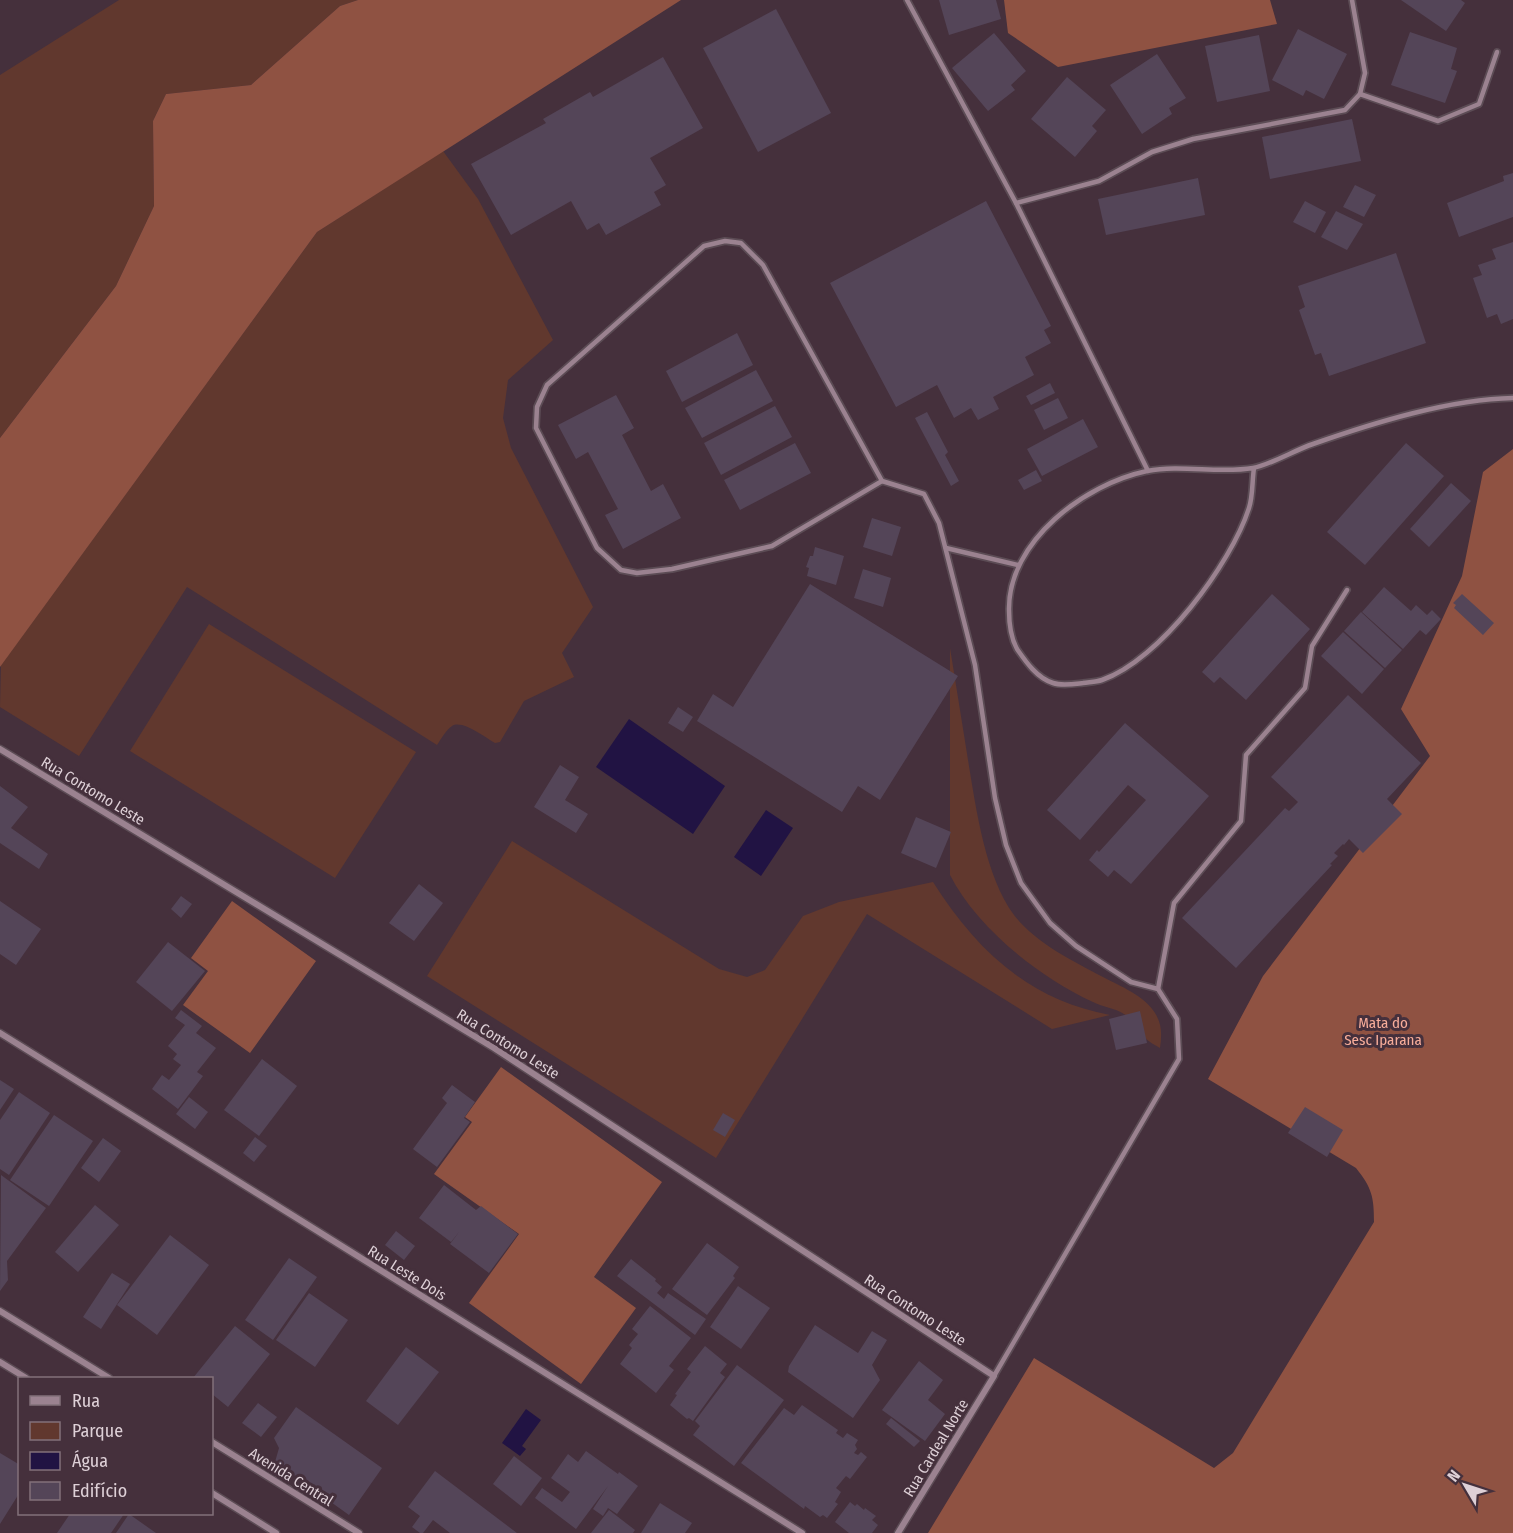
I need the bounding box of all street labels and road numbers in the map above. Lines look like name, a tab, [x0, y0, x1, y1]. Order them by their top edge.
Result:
street label: Rua Contomo Leste	[38, 753, 148, 829]
street label: Rua Contomo Leste	[453, 1005, 563, 1083]
street label: Rua Leste Dois	[364, 1242, 450, 1304]
street label: Rua Contomo Leste	[861, 1270, 969, 1350]
street label: Rua Cardeal Norte	[900, 1396, 972, 1500]
street label: Avenida Central	[246, 1444, 336, 1510]

